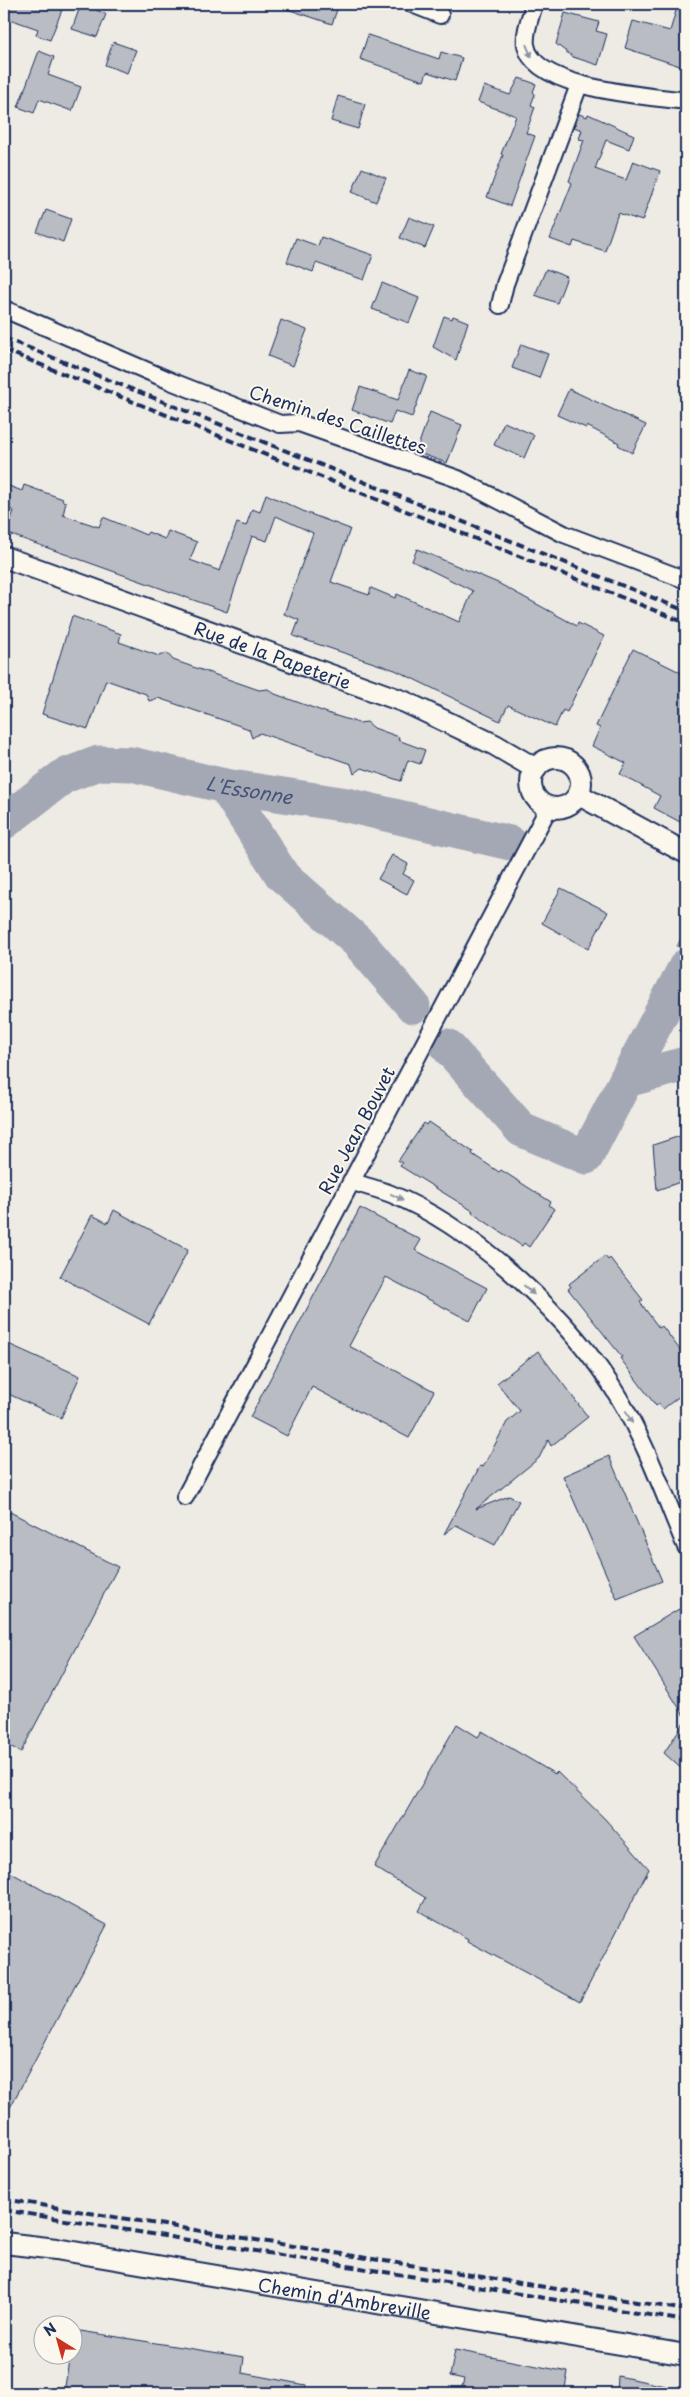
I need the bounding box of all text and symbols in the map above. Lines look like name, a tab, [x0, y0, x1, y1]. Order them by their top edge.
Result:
one-way arrow	[525, 43, 533, 58]
street label: Chemin des Caillettes	[246, 378, 430, 460]
street label: Rue de la Papeterie	[191, 613, 355, 695]
water label: L'Essonne	[203, 768, 295, 810]
street label: Rue Jean Bouvet	[311, 1061, 401, 1199]
one-way arrow	[390, 1193, 404, 1201]
one-way arrow	[523, 1284, 535, 1296]
one-way arrow	[625, 1410, 633, 1424]
street label: Chemin d'Ambreville	[256, 2270, 433, 2325]
north arrow	[32, 2314, 82, 2364]
text: N	[39, 2317, 61, 2341]

